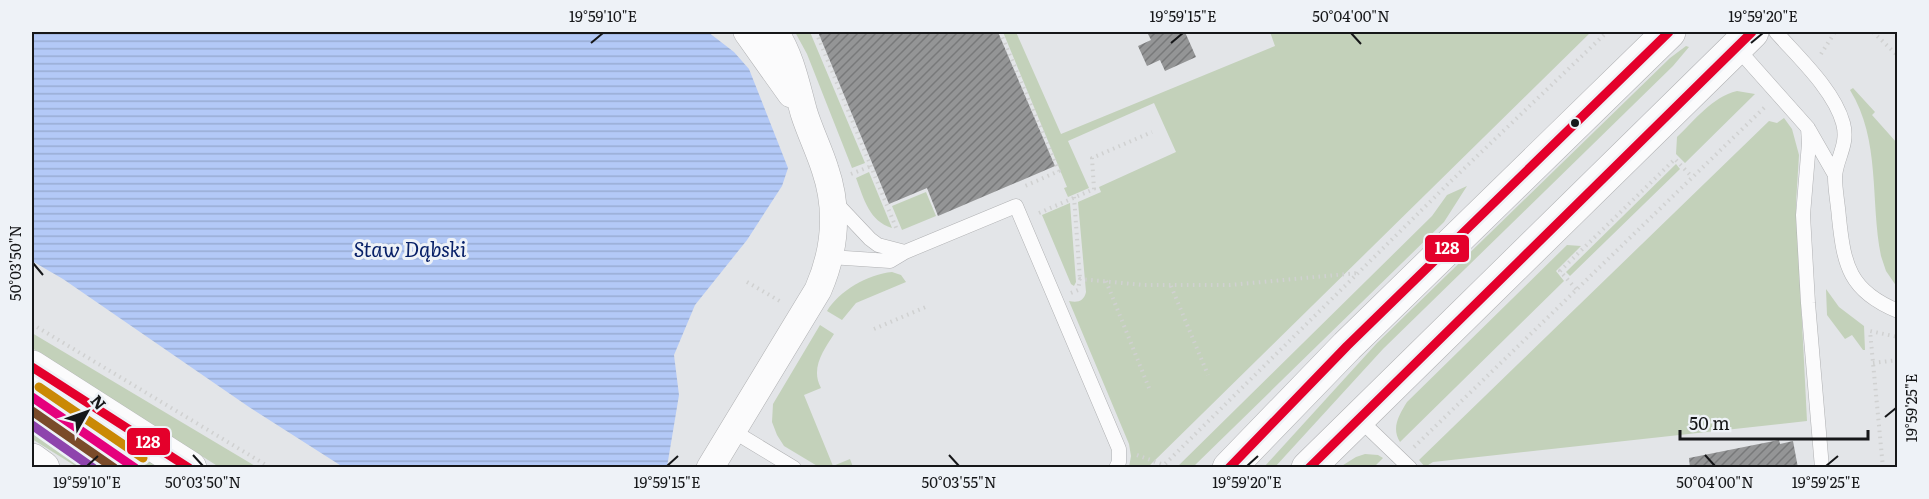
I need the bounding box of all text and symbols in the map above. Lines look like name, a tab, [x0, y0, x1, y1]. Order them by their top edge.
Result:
text: 19°59'10"E	[569, 4, 637, 27]
text: 19°59'15"E	[1150, 4, 1216, 27]
text: 50°04'00"N	[1312, 4, 1390, 27]
text: 19°59'20"E	[1728, 4, 1798, 27]
unlabelled marker	[1569, 117, 1581, 129]
text: 50°03'50"N	[3, 225, 26, 301]
water label: Staw Dąbski	[354, 233, 466, 263]
line badge: 128	[1424, 234, 1470, 263]
text: 128	[1435, 235, 1460, 259]
text: 19°59'25"E	[1899, 374, 1922, 442]
north arrow	[57, 382, 117, 442]
text: N	[86, 389, 113, 415]
scale bar	[1680, 403, 1868, 441]
text: 50 m	[1689, 409, 1730, 436]
line badge: 128	[126, 427, 171, 456]
text: 128	[136, 429, 161, 453]
text: 19°59'10"E	[53, 470, 121, 493]
text: 50°03'50"N	[165, 470, 241, 493]
text: 19°59'15"E	[634, 470, 700, 493]
text: 50°03'55"N	[922, 470, 996, 493]
text: 19°59'20"E	[1212, 470, 1282, 493]
text: 50°04'00"N	[1676, 470, 1754, 493]
text: 19°59'25"E	[1792, 470, 1860, 493]

